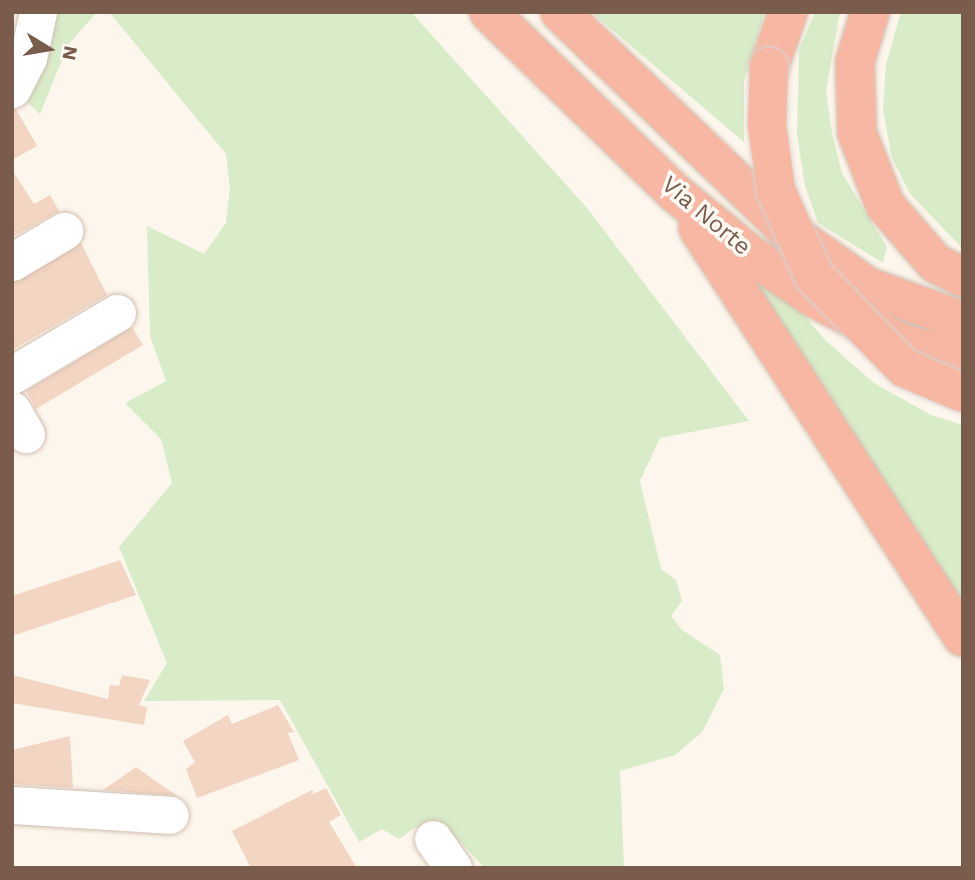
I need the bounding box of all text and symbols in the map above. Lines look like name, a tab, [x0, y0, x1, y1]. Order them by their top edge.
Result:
north arrow	[14, 14, 84, 84]
text: N	[57, 44, 83, 62]
street label: Via Norte	[655, 170, 757, 262]

